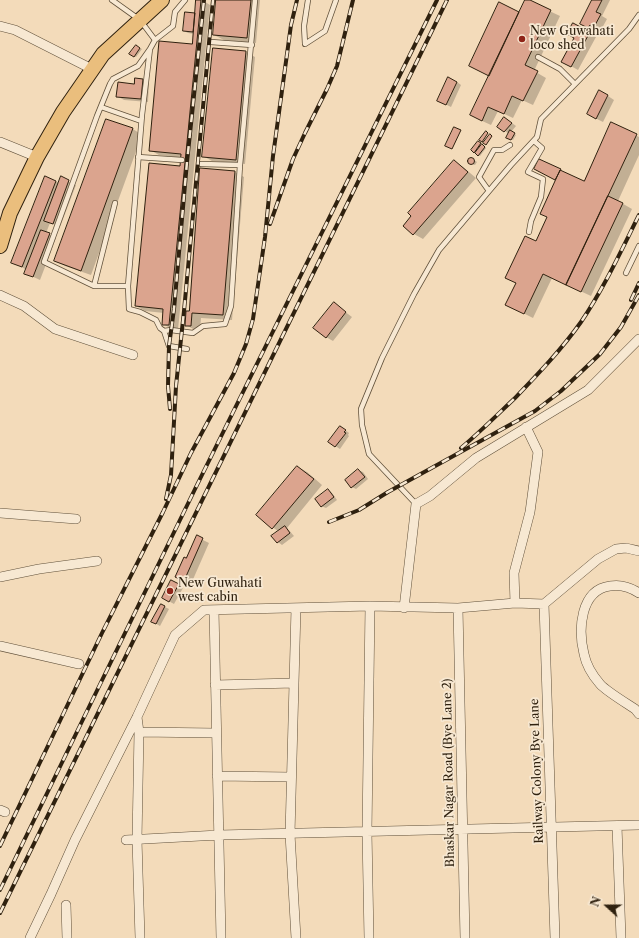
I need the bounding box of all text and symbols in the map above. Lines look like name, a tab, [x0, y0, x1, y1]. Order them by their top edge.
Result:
place label: New Guwahati loco shed	[530, 25, 614, 53]
marker: New Guwahati loco shed	[517, 34, 527, 44]
place label: New Guwahati west cabin	[178, 577, 262, 605]
marker: New Guwahati west cabin	[165, 586, 175, 596]
street label: Bhaskar Nagar Road (Bye Lane 2)	[440, 679, 458, 867]
street label: Railway Colony Bye Lane	[527, 698, 547, 844]
north arrow	[587, 886, 627, 926]
text: N	[588, 895, 604, 909]

